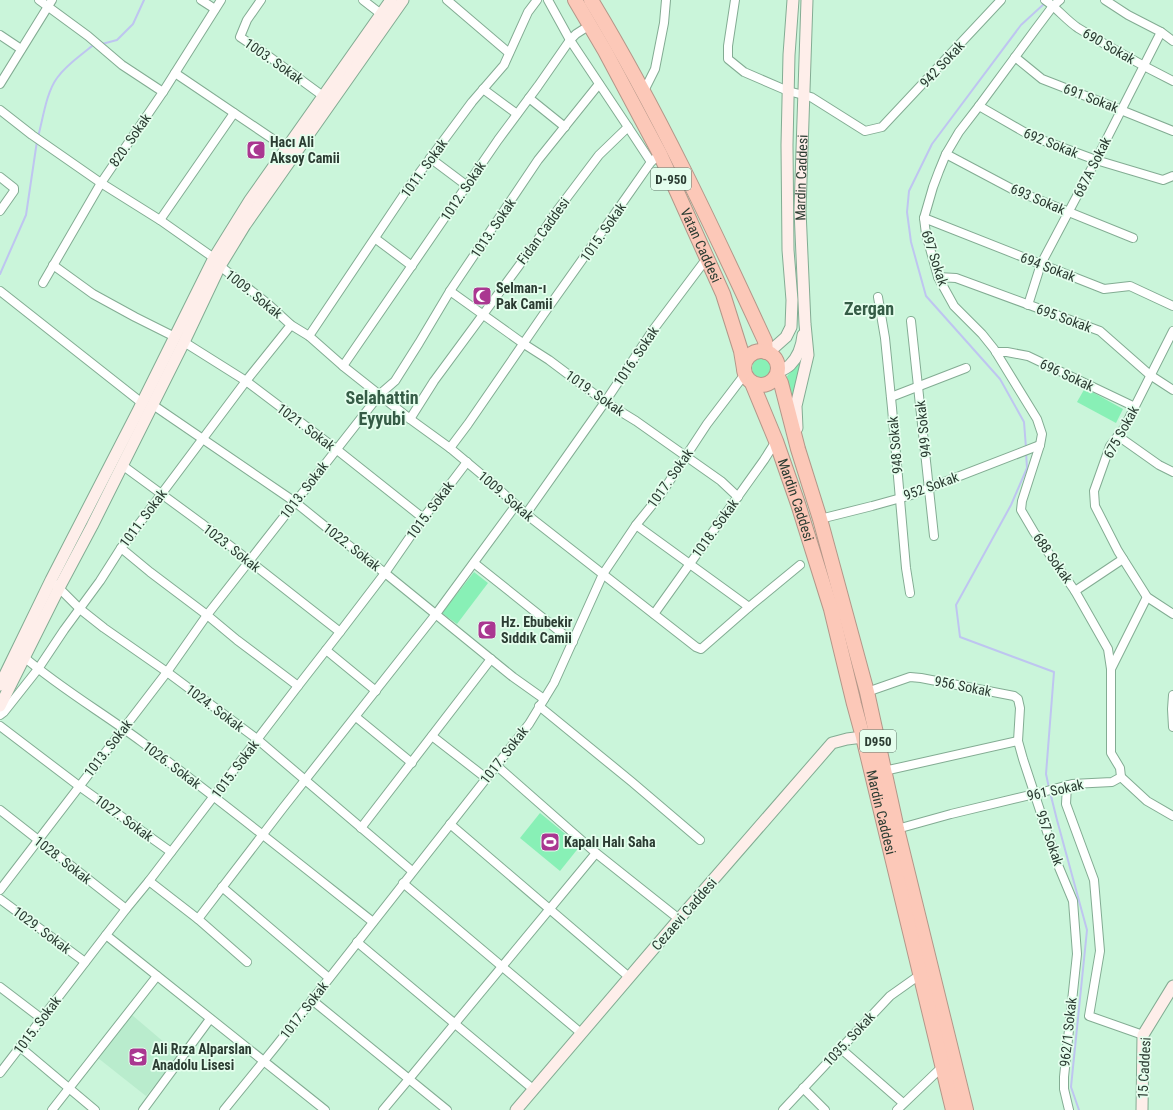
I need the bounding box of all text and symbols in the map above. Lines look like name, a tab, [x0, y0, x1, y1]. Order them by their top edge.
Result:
street label: 690 Sokak	[1080, 25, 1139, 68]
street label: 1003. Sokak	[241, 35, 307, 87]
street label: 942 Sokak	[917, 37, 968, 91]
street label: 691 Sokak	[1061, 80, 1121, 116]
street label: 820. Sokak	[106, 110, 155, 170]
street label: 692 Sokak	[1021, 125, 1081, 161]
place label: Hacı Ali Aksoy Camii	[270, 134, 340, 166]
street label: Mardin Caddesi	[792, 134, 811, 221]
street label: 687A Sokak	[1070, 134, 1114, 200]
street label: 1011. Sokak	[397, 135, 451, 200]
mosque icon: Hacı Ali Aksoy Camii	[245, 139, 267, 161]
street label: 1012. Sokak	[437, 158, 489, 224]
road number: D-950	[651, 168, 691, 190]
street label: 693 Sokak	[1008, 180, 1068, 218]
street label: 1013. Sokak	[467, 195, 519, 261]
street label: Fidan Caddesi	[514, 195, 572, 267]
street label: 1015. Sokak	[577, 199, 629, 265]
street label: Vatan Caddesi	[677, 206, 725, 285]
street label: 697 Sokak	[918, 228, 952, 288]
street label: 694 Sokak	[1018, 249, 1078, 285]
street label: 1009. Sokak	[222, 266, 286, 322]
place label: Selman-ı Pak Camii	[496, 280, 552, 312]
mosque icon: Selman-ı Pak Camii	[471, 285, 493, 307]
district label: Zergan	[844, 298, 894, 319]
street label: 695 Sokak	[1034, 301, 1094, 336]
street label: 1016. Sokak	[610, 323, 662, 389]
street label: 696 Sokak	[1038, 356, 1097, 395]
street label: 1019. Sokak	[562, 367, 628, 419]
district label: Selahattin Eyyubi	[345, 387, 419, 429]
street label: 949 Sokak	[912, 399, 934, 458]
street label: 1021. Sokak	[274, 400, 339, 454]
street label: 675 Sokak	[1100, 402, 1142, 461]
street label: 948 Sokak	[884, 415, 905, 474]
street label: 1017. Sokak	[644, 445, 696, 511]
street label: Mardin Caddesi	[775, 456, 817, 543]
street label: 1013. Sokak	[277, 458, 332, 522]
street label: 1009. Sokak	[475, 468, 537, 525]
street label: 952 Sokak	[901, 468, 961, 503]
street label: 1015. Sokak	[403, 477, 457, 542]
street label: 1011. Sokak	[116, 485, 170, 550]
street label: 1018. Sokak	[688, 495, 742, 560]
street label: 1022. Sokak	[320, 520, 384, 575]
street label: 1023. Sokak	[200, 521, 264, 576]
street label: 688 Sokak	[1030, 530, 1076, 587]
place label: Hz. Ebubekir Sıddık Camii	[501, 614, 573, 646]
mosque icon: Hz. Ebubekir Sıddık Camii	[476, 619, 498, 641]
street label: 956 Sokak	[933, 673, 993, 699]
street label: 1024. Sokak	[183, 681, 248, 735]
street label: 1013. Sokak	[81, 716, 136, 780]
street label: 1017. Sokak	[477, 723, 532, 787]
road number: D950	[860, 730, 896, 752]
street label: 1015. Sokak	[208, 736, 262, 801]
street label: 1026. Sokak	[140, 738, 205, 792]
street label: Mardin Caddesi	[863, 768, 899, 856]
street label: 961 Sokak	[1025, 776, 1085, 804]
street label: 1027. Sokak	[92, 791, 157, 845]
street label: 957 Sokak	[1033, 808, 1067, 868]
sports icon: Kapalı Halı Saha	[539, 831, 561, 853]
street label: 1028. Sokak	[31, 833, 95, 888]
place label: Kapalı Halı Saha	[564, 834, 656, 850]
street label: Cezaevi Caddesi	[648, 874, 720, 954]
street label: 1029. Sokak	[10, 903, 75, 957]
street label: 1017. Sokak	[277, 978, 332, 1042]
street label: 1015. Sokak	[10, 992, 64, 1057]
street label: 962/1 Sokak	[1056, 996, 1080, 1067]
street label: 1035. Sokak	[820, 1008, 879, 1069]
street label: 15 Caddesi	[1134, 1037, 1154, 1099]
place label: Ali Rıza Alparslan Anadolu Lisesi	[152, 1041, 252, 1073]
school or university icon: Ali Rıza Alparslan Anadolu Lisesi	[127, 1046, 149, 1068]

